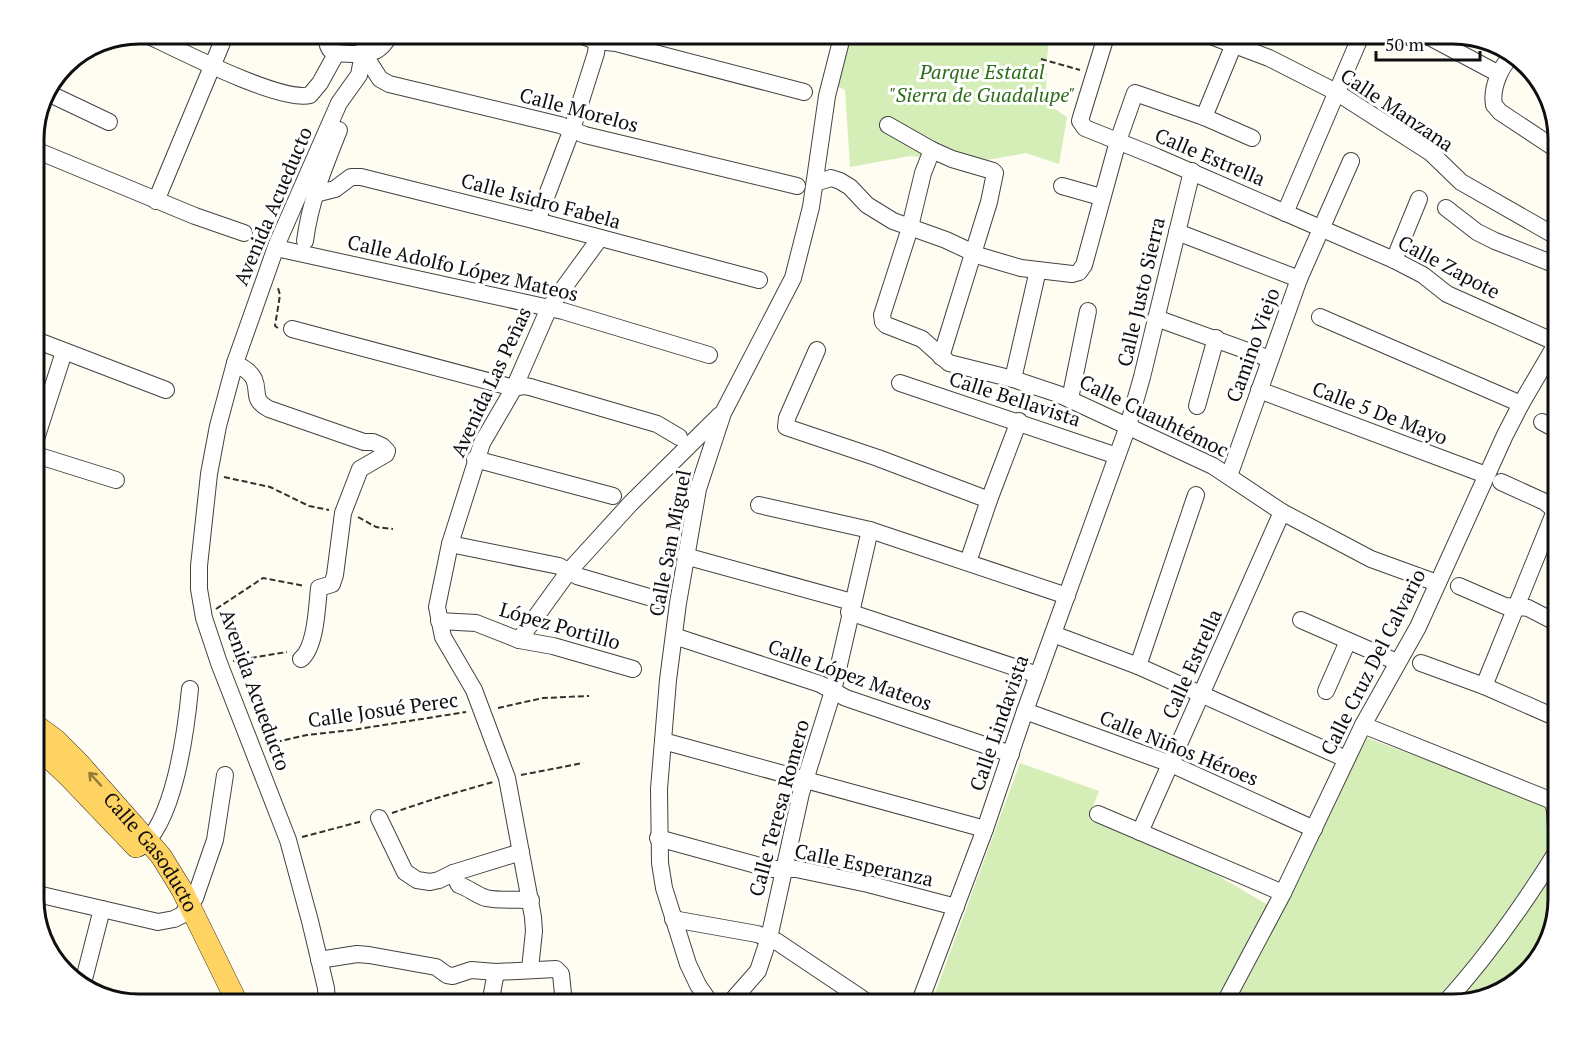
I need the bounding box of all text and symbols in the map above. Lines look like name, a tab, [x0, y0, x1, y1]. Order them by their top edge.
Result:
scale bar	[1376, 24, 1480, 62]
text: 50 m	[1385, 32, 1425, 56]
park label: Parque Estatal "Sierra de Guadalupe"	[889, 58, 1075, 108]
street label: Calle Manzana	[1335, 62, 1459, 157]
street label: Calle Morelos	[517, 81, 641, 138]
street label: Calle Estrella	[1151, 121, 1270, 192]
street label: Avenida Acueducto	[227, 122, 318, 289]
street label: Calle Isidro Fabela	[458, 166, 624, 235]
street label: Calle Justo Sierra	[1110, 215, 1171, 369]
street label: Calle Adolfo López Mateos	[345, 228, 581, 307]
street label: Calle Zapote	[1394, 228, 1505, 305]
street label: Camino Viejo	[1219, 284, 1286, 406]
street label: Avenida Las Peñas	[444, 302, 537, 461]
street label: Calle Bellavista	[946, 365, 1084, 432]
street label: Calle Cuauhtémoc	[1075, 368, 1233, 463]
street label: Calle 5 De Mayo	[1309, 374, 1452, 451]
street label: Calle San Miguel	[642, 467, 697, 619]
street label: Calle Cruz Del Calvario	[1314, 564, 1431, 760]
street label: López Portillo	[497, 595, 624, 656]
street label: Avenida Acueducto	[214, 605, 297, 774]
street label: Calle Estrella	[1155, 605, 1228, 723]
street label: Calle López Mateos	[765, 632, 936, 717]
street label: Calle Lindavista	[963, 651, 1034, 795]
street label: Calle Josué Perec	[306, 686, 460, 733]
street label: Calle Niños Héroes	[1096, 703, 1263, 792]
street label: Calle Teresa Romero	[742, 716, 815, 899]
one-way arrow	[87, 772, 102, 787]
street label: Calle Gasoducto	[98, 786, 205, 916]
street label: Calle Esperanza	[792, 837, 936, 892]

